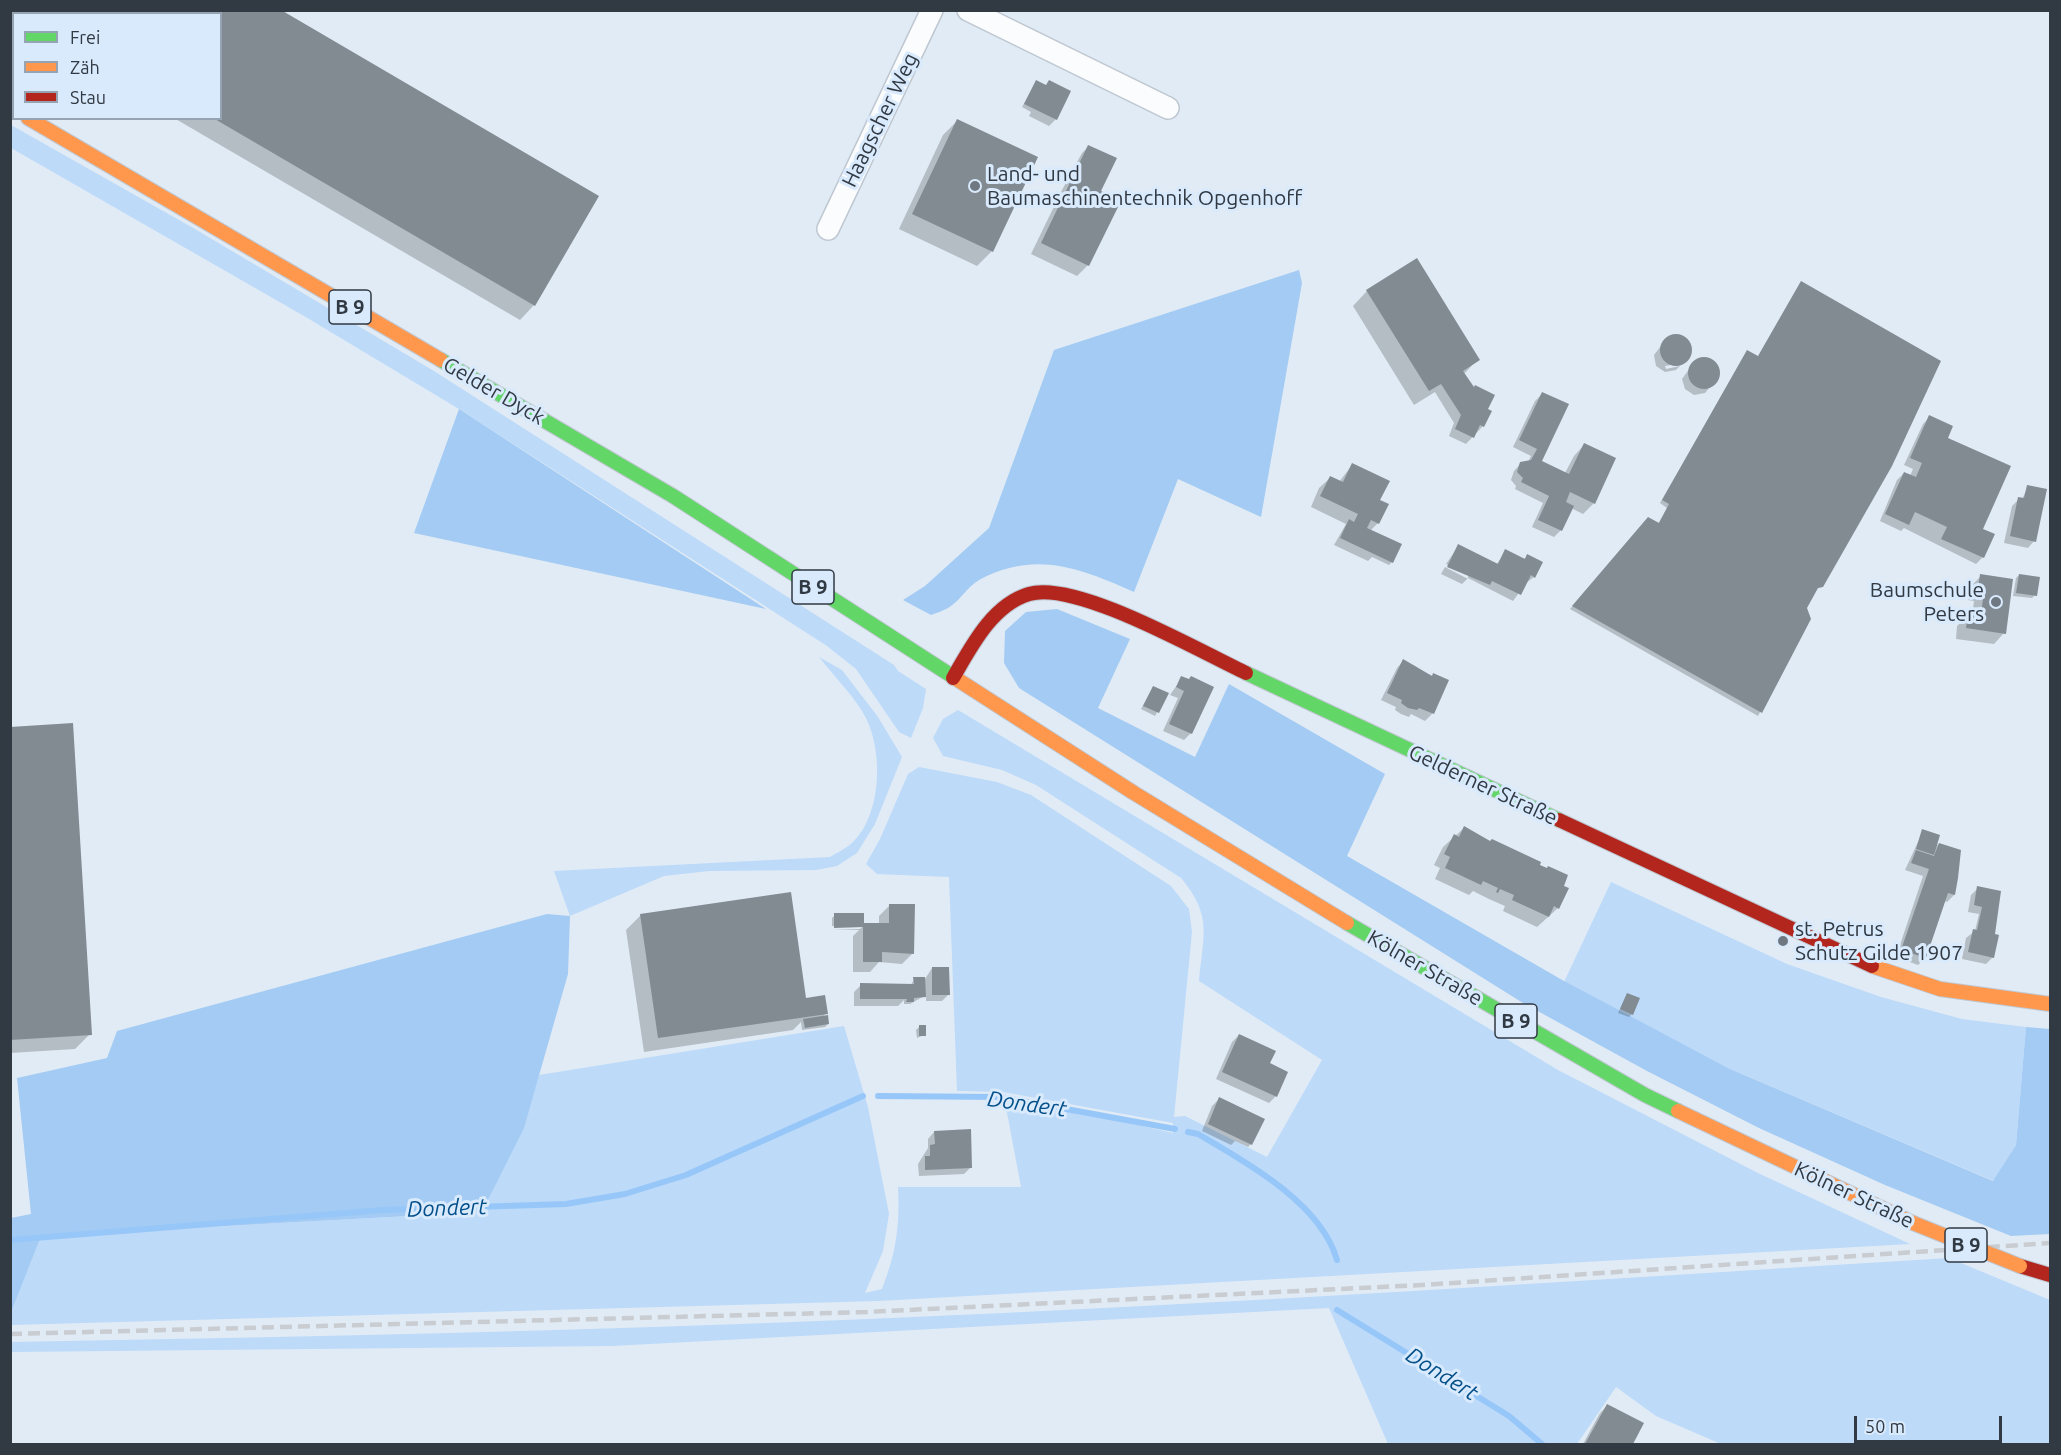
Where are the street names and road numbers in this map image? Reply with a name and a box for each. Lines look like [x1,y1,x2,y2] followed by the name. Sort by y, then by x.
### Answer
[837,49,923,191] street label: Haagscher Weg
[329,290,371,324] road number: B 9
[439,352,549,430] street label: Gelder Dyck
[792,570,834,604] road number: B 9
[1405,739,1561,831] street label: Gelderner Straße
[1363,925,1487,1011] street label: Kölner Straße
[1495,1004,1537,1038] road number: B 9
[1790,1156,1918,1234] street label: Kölner Straße
[1945,1228,1987,1262] road number: B 9

